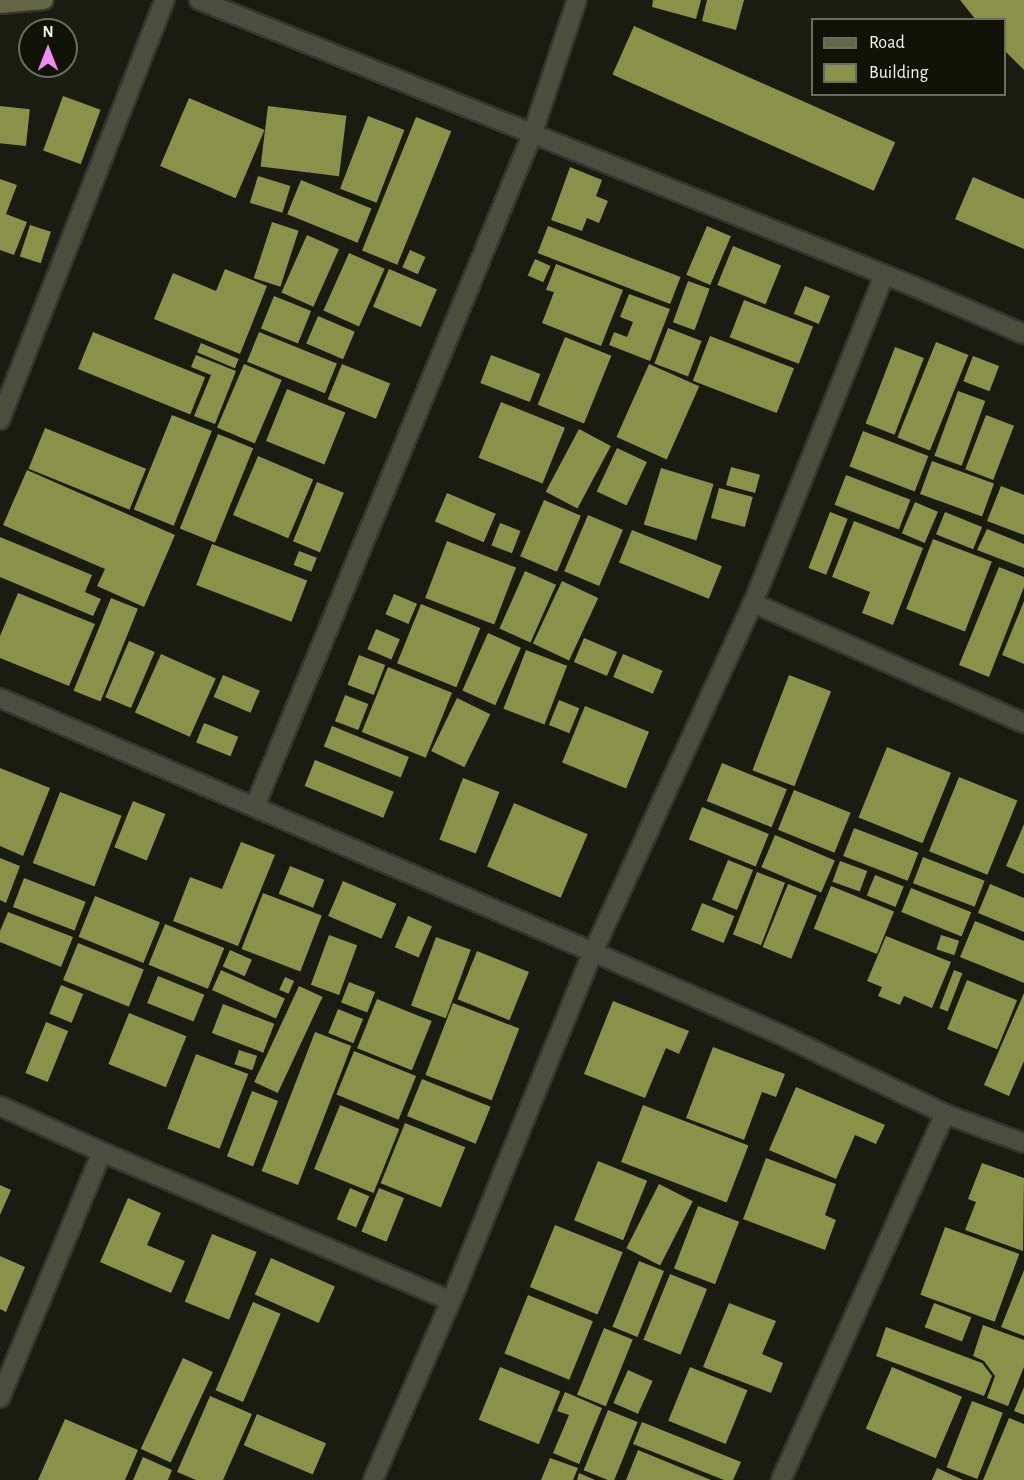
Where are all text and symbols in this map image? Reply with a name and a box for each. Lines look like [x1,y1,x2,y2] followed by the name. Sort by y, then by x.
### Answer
[18,18,78,78] north arrow
[811,18,1006,96] legend
[42,24,54,40] text: N
[869,34,905,52] text: Road
[869,64,928,82] text: Building

